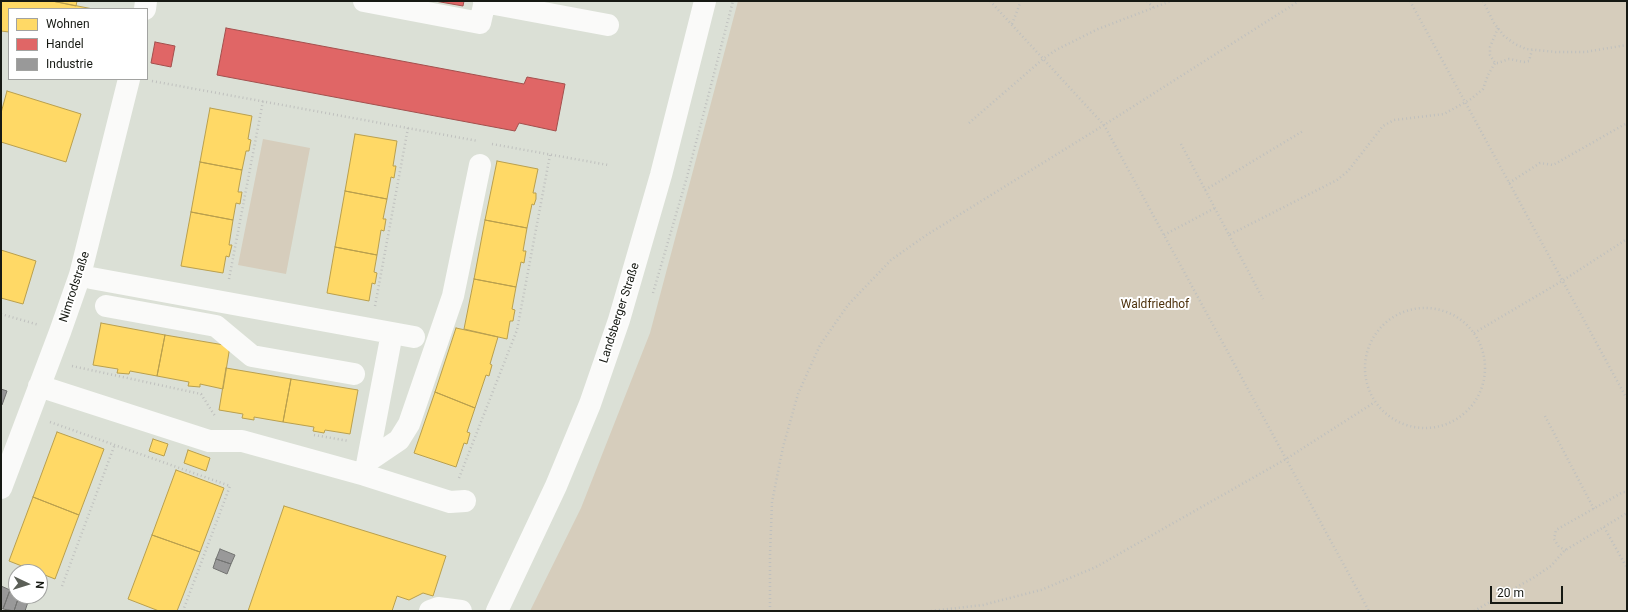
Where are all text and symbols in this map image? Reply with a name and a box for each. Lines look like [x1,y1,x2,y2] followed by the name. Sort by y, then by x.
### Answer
[8,8,148,80] legend
[46,17,90,31] text: Wohnen
[46,37,84,51] text: Handel
[46,57,93,71] text: Industrie
[57,250,93,324] street label: Nimrodstraße
[597,261,643,365] street label: Landsberger Straße
[1121,298,1189,312] park label: Waldfriedhof
[8,564,48,604] north arrow
[1492,578,1565,604] scale bar
[33,580,46,589] text: N
[1497,586,1524,600] text: 20 m

